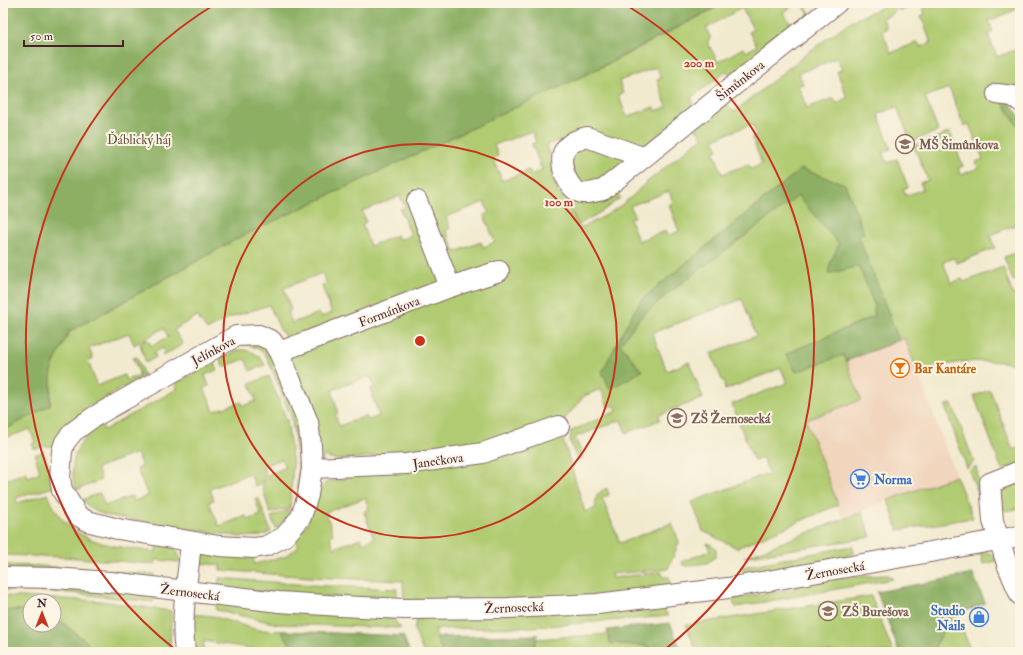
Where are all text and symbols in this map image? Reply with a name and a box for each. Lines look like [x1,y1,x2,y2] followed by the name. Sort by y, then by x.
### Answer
[24,22,123,48] scale bar
[30,29,54,44] text: 50 m
[712,55,769,105] street label: Šimůnkova
[684,56,715,71] text: 200 m
[107,130,171,149] park label: Ďáblický háj
[894,133,916,155] school or university icon: MŠ Šimůnkova
[918,135,999,153] place label: MŠ Šimůnkova
[545,195,574,210] text: 100 m
[357,293,423,331] street label: Formánkova
[188,332,239,369] street label: Jelínkova
[413,334,427,348] centre of rings
[889,357,911,379] bar icon: Bar Kantáre
[914,361,977,377] place label: Bar Kantáre
[666,407,688,429] school or university icon: ZŠ Žernosecká
[691,409,771,427] place label: ZŠ Žernosecká
[411,449,465,473] street label: Janečkova
[849,468,871,490] supermarket icon: Norma
[873,472,913,488] place label: Norma
[804,556,867,584] street label: Žernosecká
[159,579,221,605] street label: Žernosecká
[22,593,62,633] north arrow
[36,597,48,610] text: N
[484,597,545,617] street label: Žernosecká
[817,600,839,622] school or university icon: ZŠ Burešova
[842,602,909,620] place label: ZŠ Burešova
[931,603,966,634] place label: Studio Nails
[968,606,990,628] shop icon: Studio Nails

